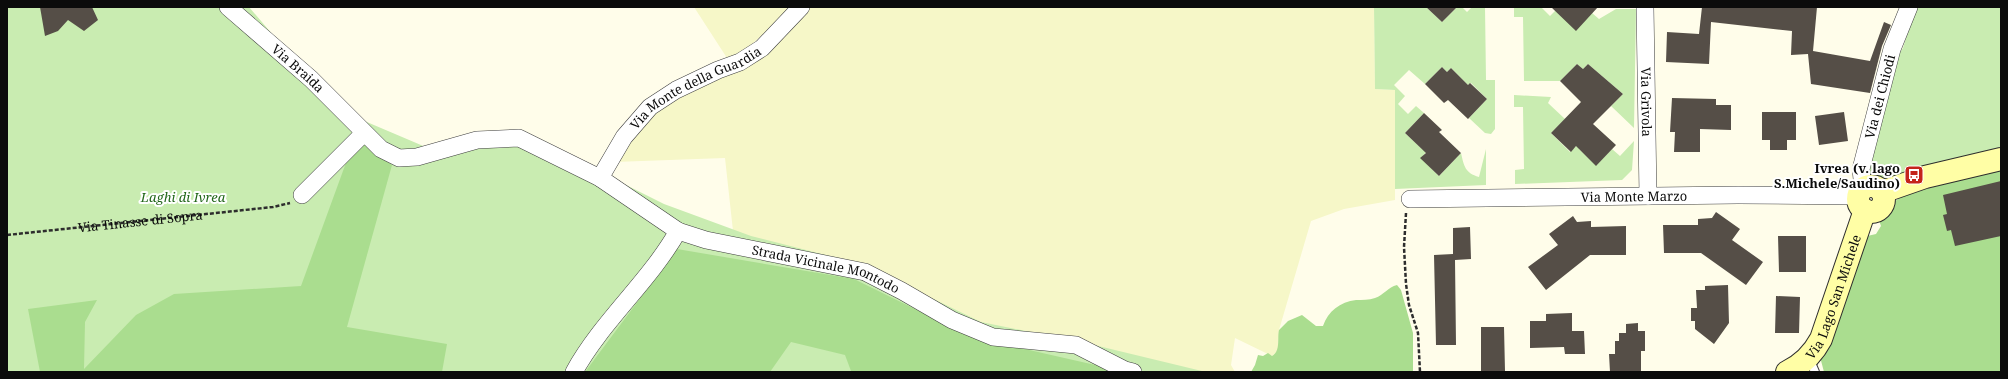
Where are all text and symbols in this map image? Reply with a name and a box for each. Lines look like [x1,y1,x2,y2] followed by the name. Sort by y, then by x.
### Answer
[268,40,328,96] street label: Via Braida
[626,42,764,133] street label: Via Monte della Guardia
[1860,52,1899,141] street label: Via dei Chiodi
[1637,67,1656,137] street label: Via Grivola
[1774,159,1900,192] place label: Ivrea (v. lago S.Michele/Saudino)
[1903,164,1925,186] bus stop icon: Ivrea (v. lago S.Michele/Saudino)
[1581,187,1687,206] street label: Via Monte Marzo
[140,188,226,206] park label: Laghi di Ivrea
[77,205,203,236] street label: Via Tinasse di Sopra
[1801,232,1865,363] street label: Via Lago San Michele
[750,240,903,297] street label: Strada Vicinale Montodo

